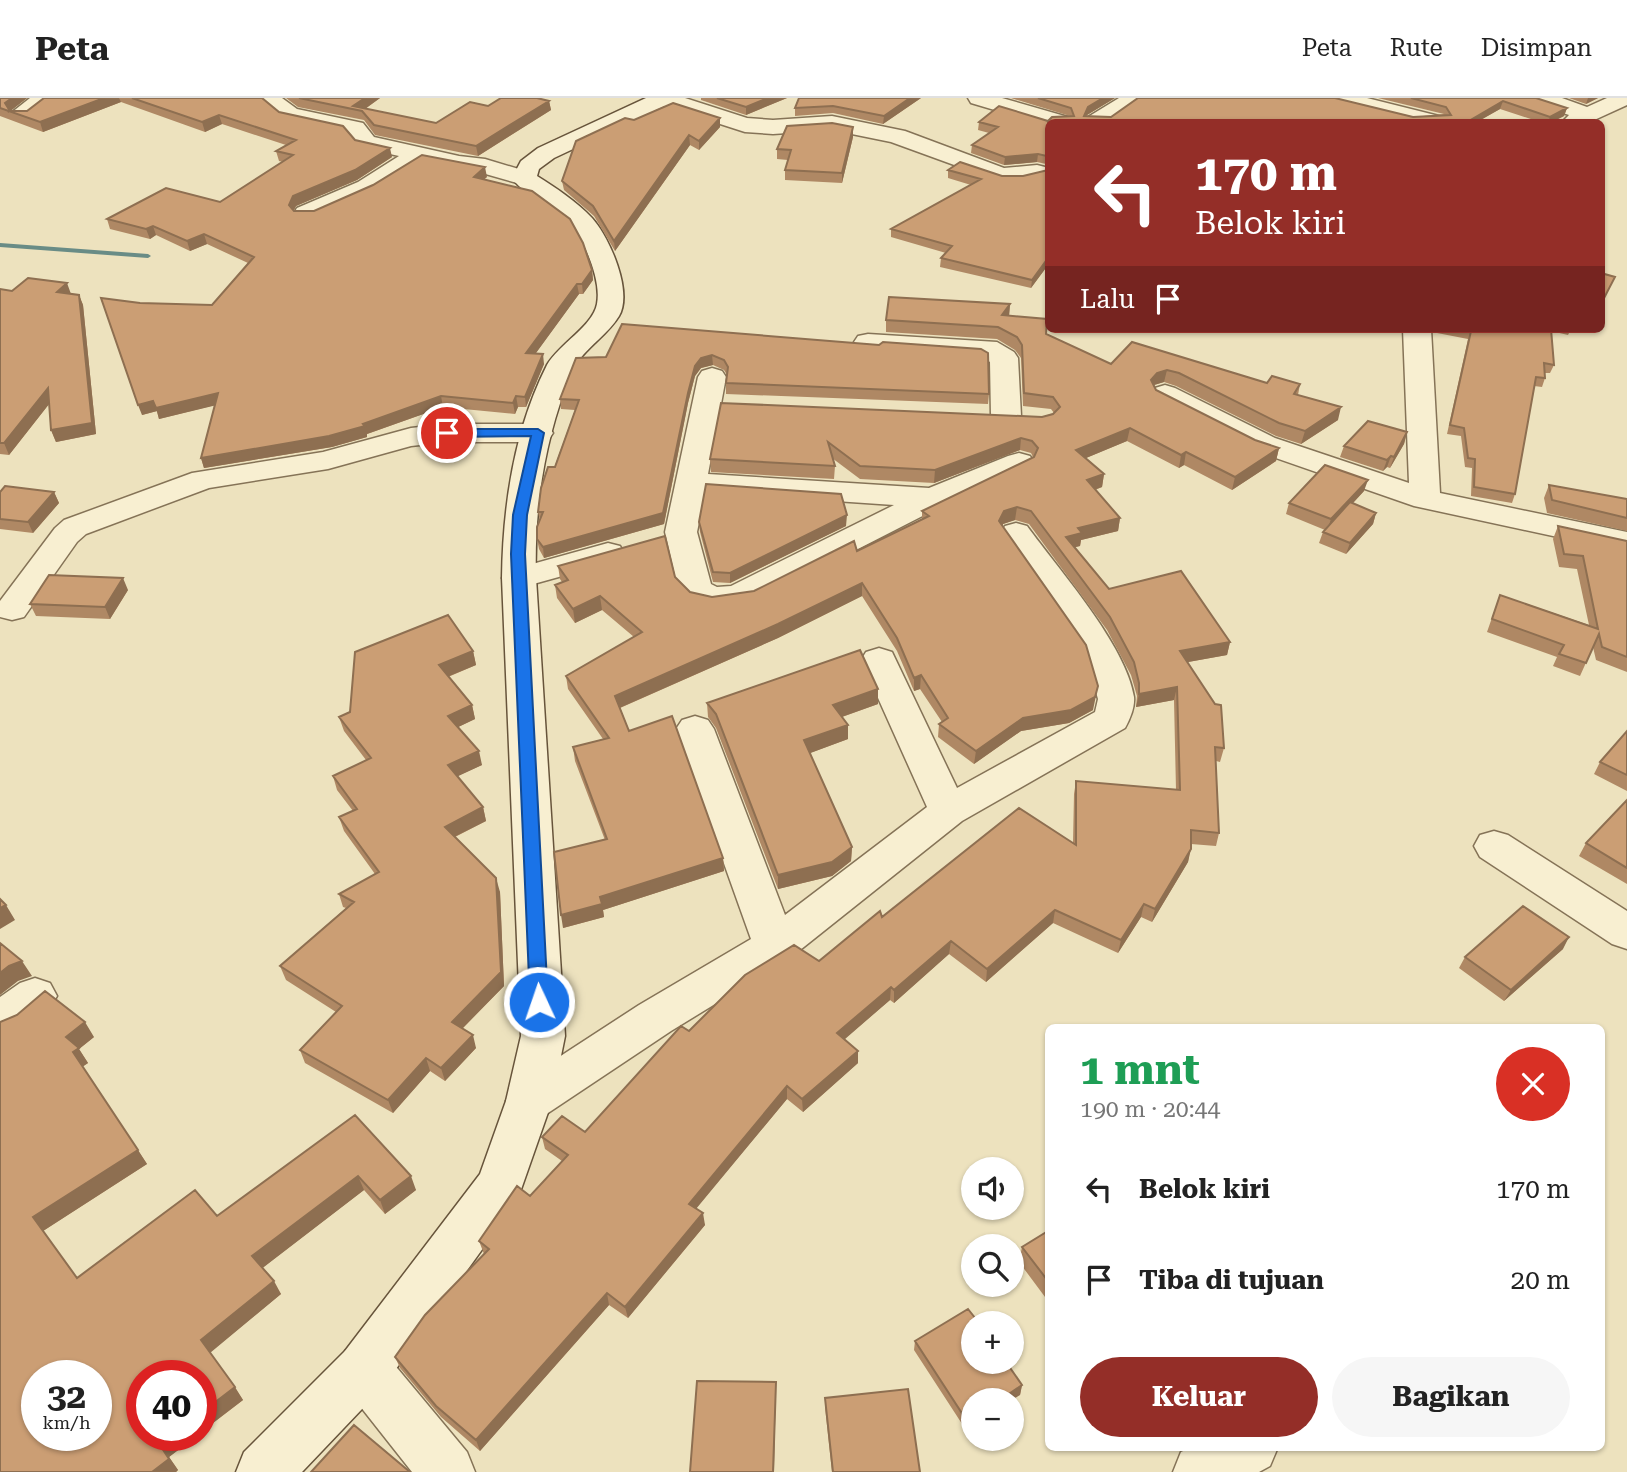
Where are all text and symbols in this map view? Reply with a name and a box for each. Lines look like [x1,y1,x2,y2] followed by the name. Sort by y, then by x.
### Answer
[35,29,109,68] text: Peta
[1302,34,1352,62] text: Peta
[1390,34,1443,62] text: Rute
[1481,34,1592,62] text: Disimpan
[1195,145,1337,202] text: 170 m
[1080,147,1171,238] icon: left
[1195,204,1346,242] text: Belok kiri
[1149,280,1187,318] icon: arrive
[1080,284,1135,314] text: Lalu
[417,403,477,463] pin
[428,414,466,452] icon: arrive
[502,965,576,1039] position arrow
[1080,1045,1200,1094] text: 1 mnt
[1496,1047,1570,1121] button: close
[1080,1096,1220,1123] text: 190 m · 20:44
[961,1157,1024,1451] map controls
[961,1157,1024,1220] button: sound
[1080,1170,1118,1208] icon: left
[1139,1174,1270,1204] text: Belok kiri
[1496,1174,1570,1204] text: 170 m
[961,1234,1024,1297] button: search
[1080,1261,1118,1299] icon: arrive
[1139,1265,1324,1295] text: Tiba di tujuan
[1511,1265,1570,1295] text: 20 m
[961,1311,1024,1374] button: +
[1080,1357,1318,1437] button: Keluar
[1332,1357,1570,1437] button: Bagikan
[126,1360,217,1451] speed limit sign: 40
[47,1376,86,1417] text: 32
[961,1388,1024,1451] button: −
[42,1412,91,1433] text: km/h

